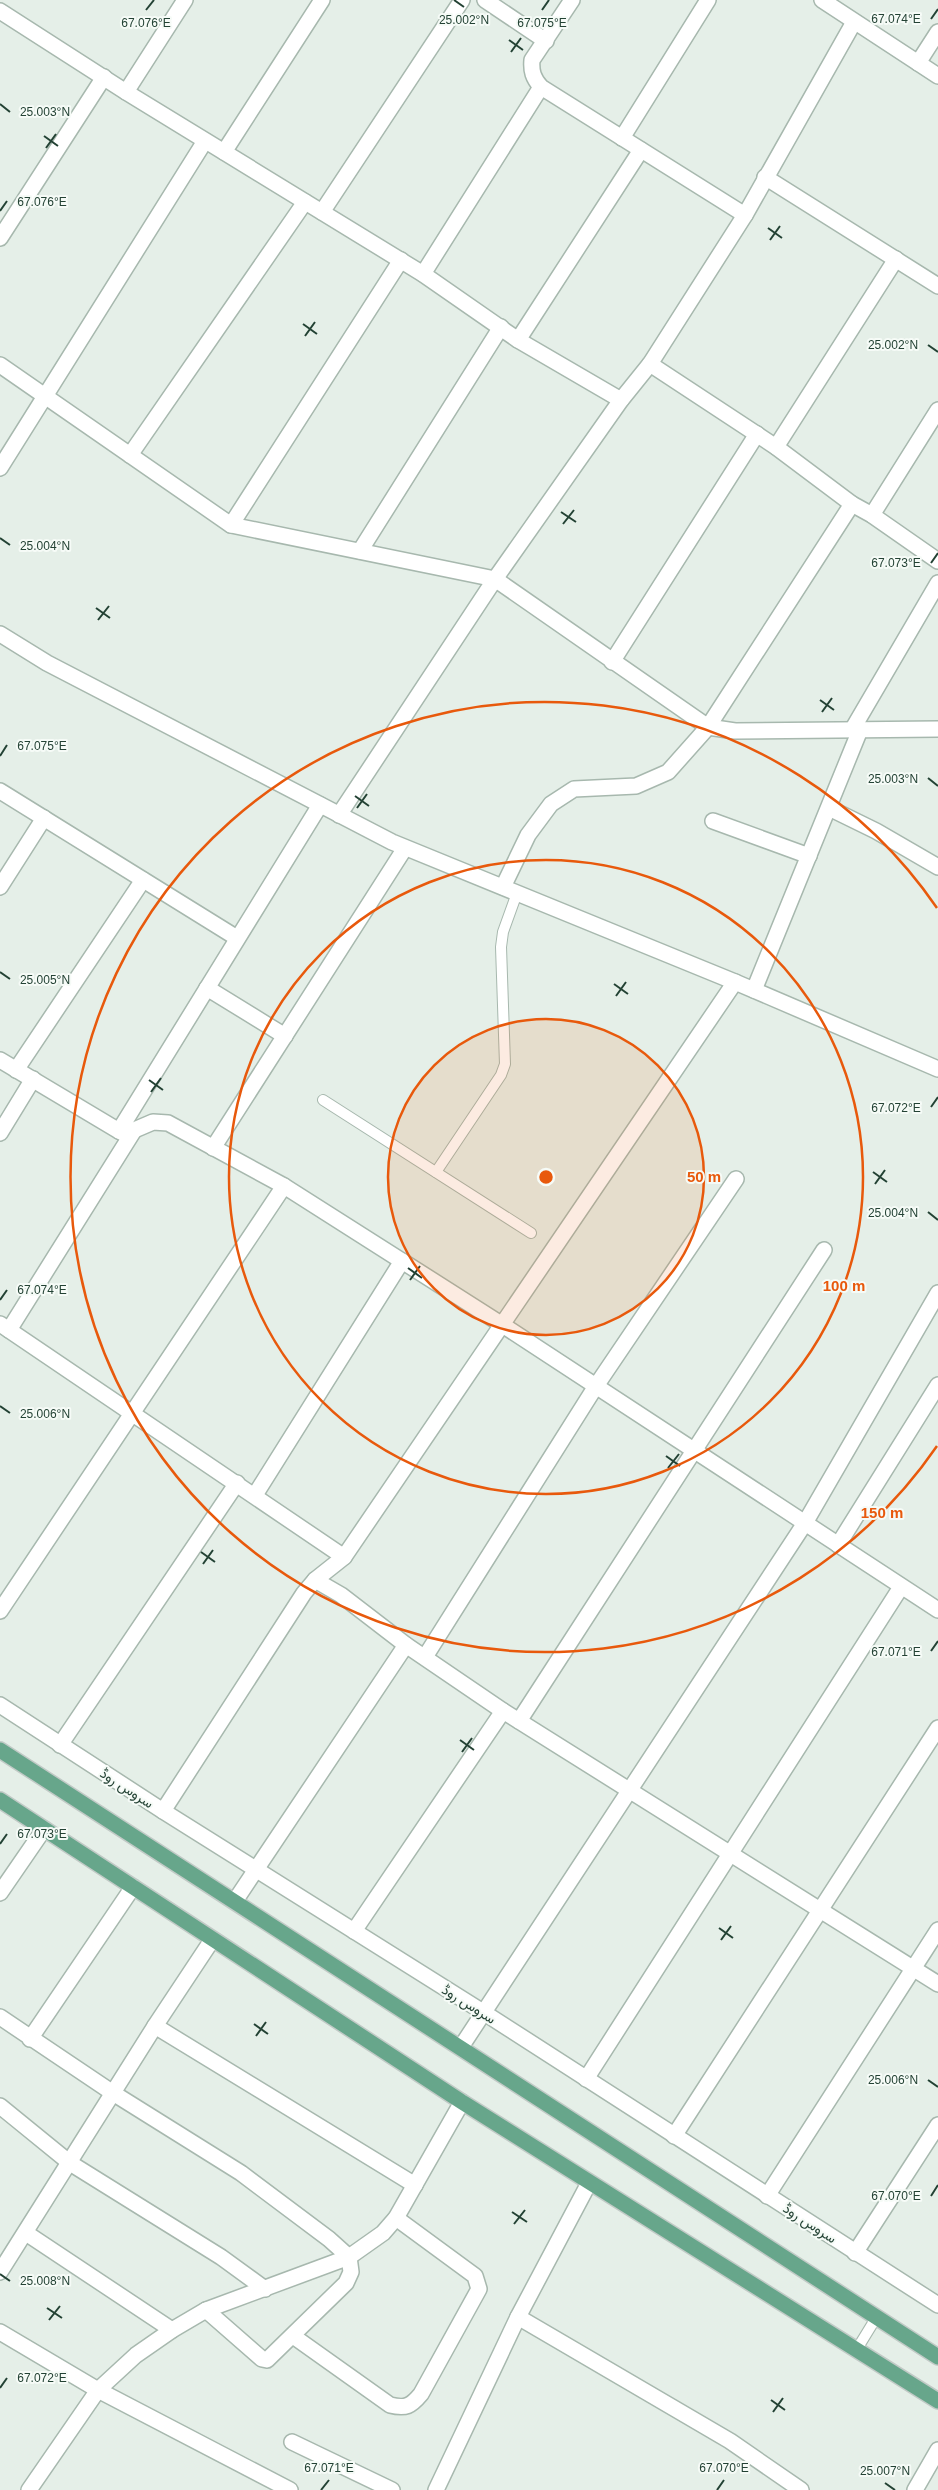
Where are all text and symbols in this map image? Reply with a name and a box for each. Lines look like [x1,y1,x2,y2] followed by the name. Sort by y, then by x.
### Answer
[871,12,921,26] text: 67.074°E
[439,13,489,27] text: 25.002°N
[121,16,171,30] text: 67.076°E
[517,16,567,30] text: 67.075°E
[20,105,70,119] text: 25.003°N
[17,195,67,209] text: 67.076°E
[868,338,918,352] text: 25.002°N
[20,539,70,553] text: 25.004°N
[871,556,921,570] text: 67.073°E
[17,739,67,753] text: 67.075°E
[868,772,918,786] text: 25.003°N
[20,973,70,987] text: 25.005°N
[871,1101,921,1115] text: 67.072°E
[537,1168,555,1186] centre of rings
[687,1168,721,1185] text: 50 m
[868,1206,918,1220] text: 25.004°N
[823,1277,865,1294] text: 100 m
[17,1283,67,1297] text: 67.074°E
[20,1407,70,1421] text: 25.006°N
[861,1504,903,1521] text: 150 m
[871,1645,921,1659] text: 67.071°E
[97,1765,157,1812] street label: سروس روڈ
[17,1827,67,1841] text: 67.073°E
[439,1981,499,2028] street label: سروس روڈ
[868,2073,918,2087] text: 25.006°N
[871,2189,921,2203] text: 67.070°E
[780,2200,840,2247] street label: سروس روڈ
[20,2274,70,2288] text: 25.008°N
[17,2371,67,2385] text: 67.072°E
[304,2461,354,2475] text: 67.071°E
[699,2461,749,2475] text: 67.070°E
[860,2464,910,2478] text: 25.007°N

